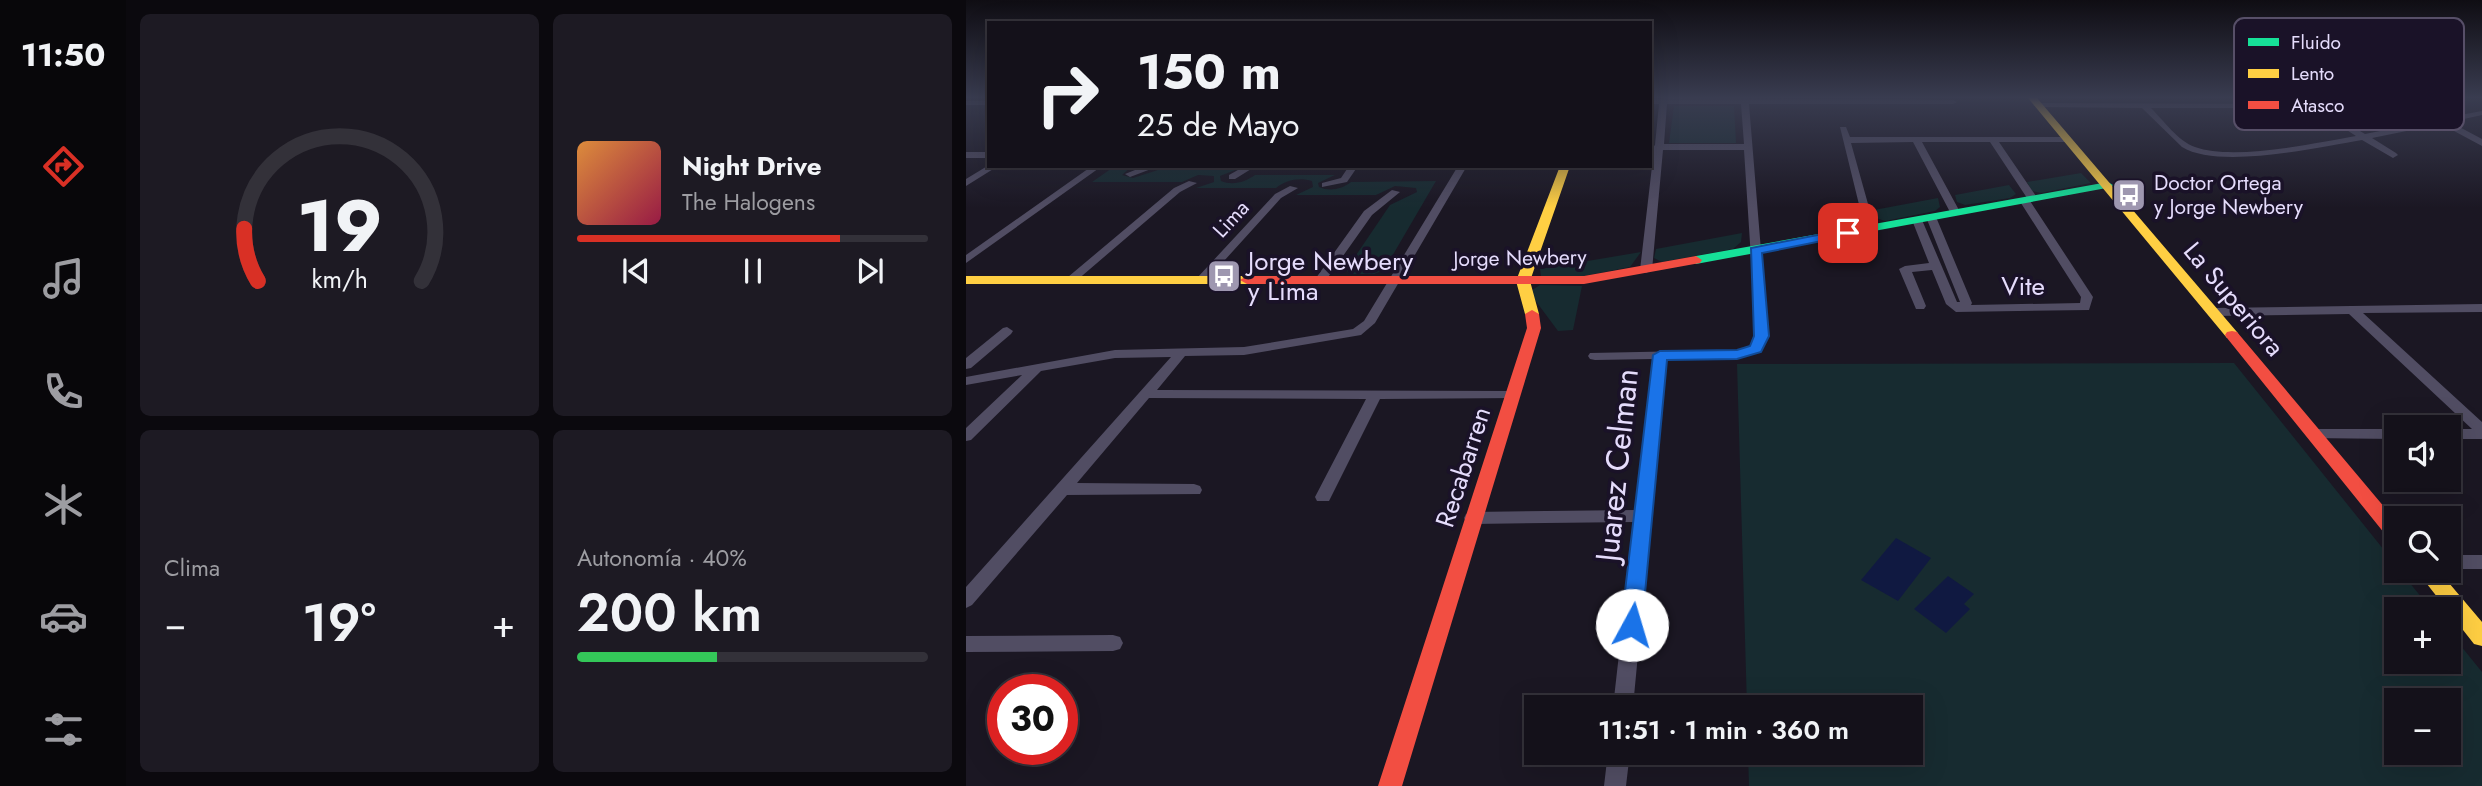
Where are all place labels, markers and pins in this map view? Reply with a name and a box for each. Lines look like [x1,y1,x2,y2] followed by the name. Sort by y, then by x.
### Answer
[2154,168,2304,222] place label: Doctor Ortega y Jorge Newbery
[2110,176,2148,214] bus stop icon: Doctor Ortega y Jorge Newbery
[1818,203,1878,263] pin
[1245,242,1414,310] place label: Jorge Newbery y Lima
[1205,257,1243,295] bus stop icon: Jorge Newbery y Lima

